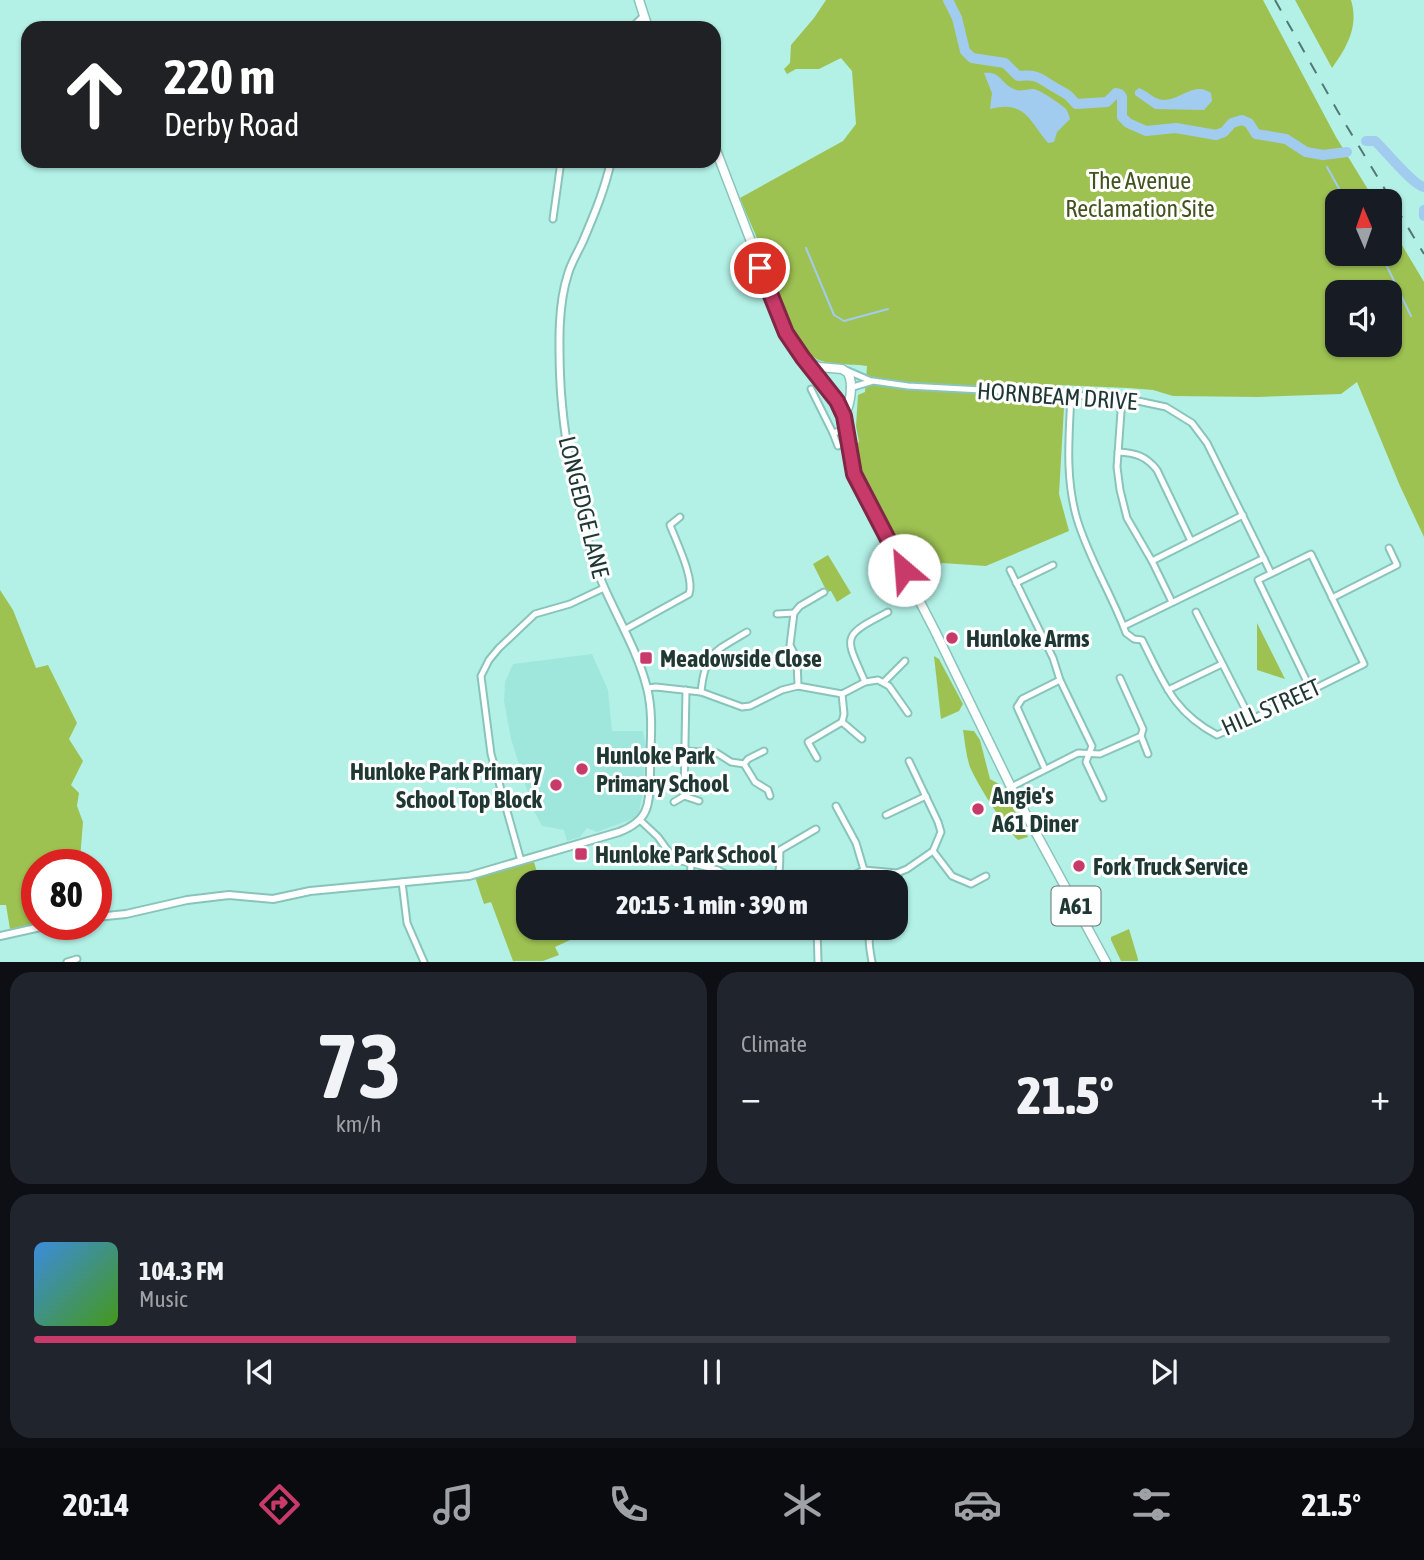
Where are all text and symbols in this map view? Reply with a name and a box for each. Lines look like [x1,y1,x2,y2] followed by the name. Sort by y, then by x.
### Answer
[164,48,275,104] text: 220 m
[49,49,140,140] icon: ahead
[164,106,299,143] text: Derby Road
[1065,167,1215,222] park label: The Avenue Reclamation Site
[1325,189,1402,266] north arrow
[1325,189,1402,357] map controls
[730,238,790,298] pin
[741,249,779,287] icon: arrive
[1325,280,1402,357] button: sound
[976,377,1138,415] street label: HORNBEAM DRIVE
[553,433,615,581] street label: LONGEDGE LANE
[867,533,941,607] position arrow
[966,625,1090,652] place label: Hunloke Arms
[944,630,960,646] marker: Hunloke Arms
[660,645,822,672] place label: Meadowside Close
[638,650,654,666] marker: Meadowside Close
[1217,673,1325,741] street label: HILL STREET
[596,742,729,797] place label: Hunloke Park Primary School
[350,758,542,813] place label: Hunloke Park Primary School Top Block
[574,761,590,777] marker: Hunloke Park Primary School
[548,777,564,793] marker: Hunloke Park Primary School Top Block
[991,782,1079,837] place label: Angie's A61 Diner
[970,801,986,817] marker: Angie's A61 Diner
[595,841,777,868] place label: Hunloke Park School
[573,846,589,862] marker: Hunloke Park School
[21,849,112,940] speed limit sign: 80
[1093,853,1248,880] place label: Fork Truck Service
[1071,858,1087,874] marker: Fork Truck Service
[1052,886,1100,925] road number: A61
[616,890,808,920] text: 20:15 · 1 min · 390 m
[316,1013,401,1117] text: 73
[741,1031,807,1057] text: Climate
[1017,1065,1114,1125] text: 21.5°
[741,1075,761,1118] text: −
[1370,1075,1390,1118] text: +
[336,1111,381,1137] text: km/h
[139,1256,224,1286] text: 104.3 FM
[139,1286,187,1312] text: Music
[241,1353,279,1391] icon: previous
[693,1353,731,1391] icon: pause
[1145,1353,1183,1391] icon: next
[255,1480,304,1529] icon: directions
[429,1480,478,1529] icon: music
[604,1480,653,1529] icon: phone
[778,1480,827,1529] icon: climate
[953,1480,1002,1529] icon: car
[1127,1480,1176,1529] icon: filters
[63,1486,129,1523] text: 20:14
[1302,1486,1361,1523] text: 21.5°

